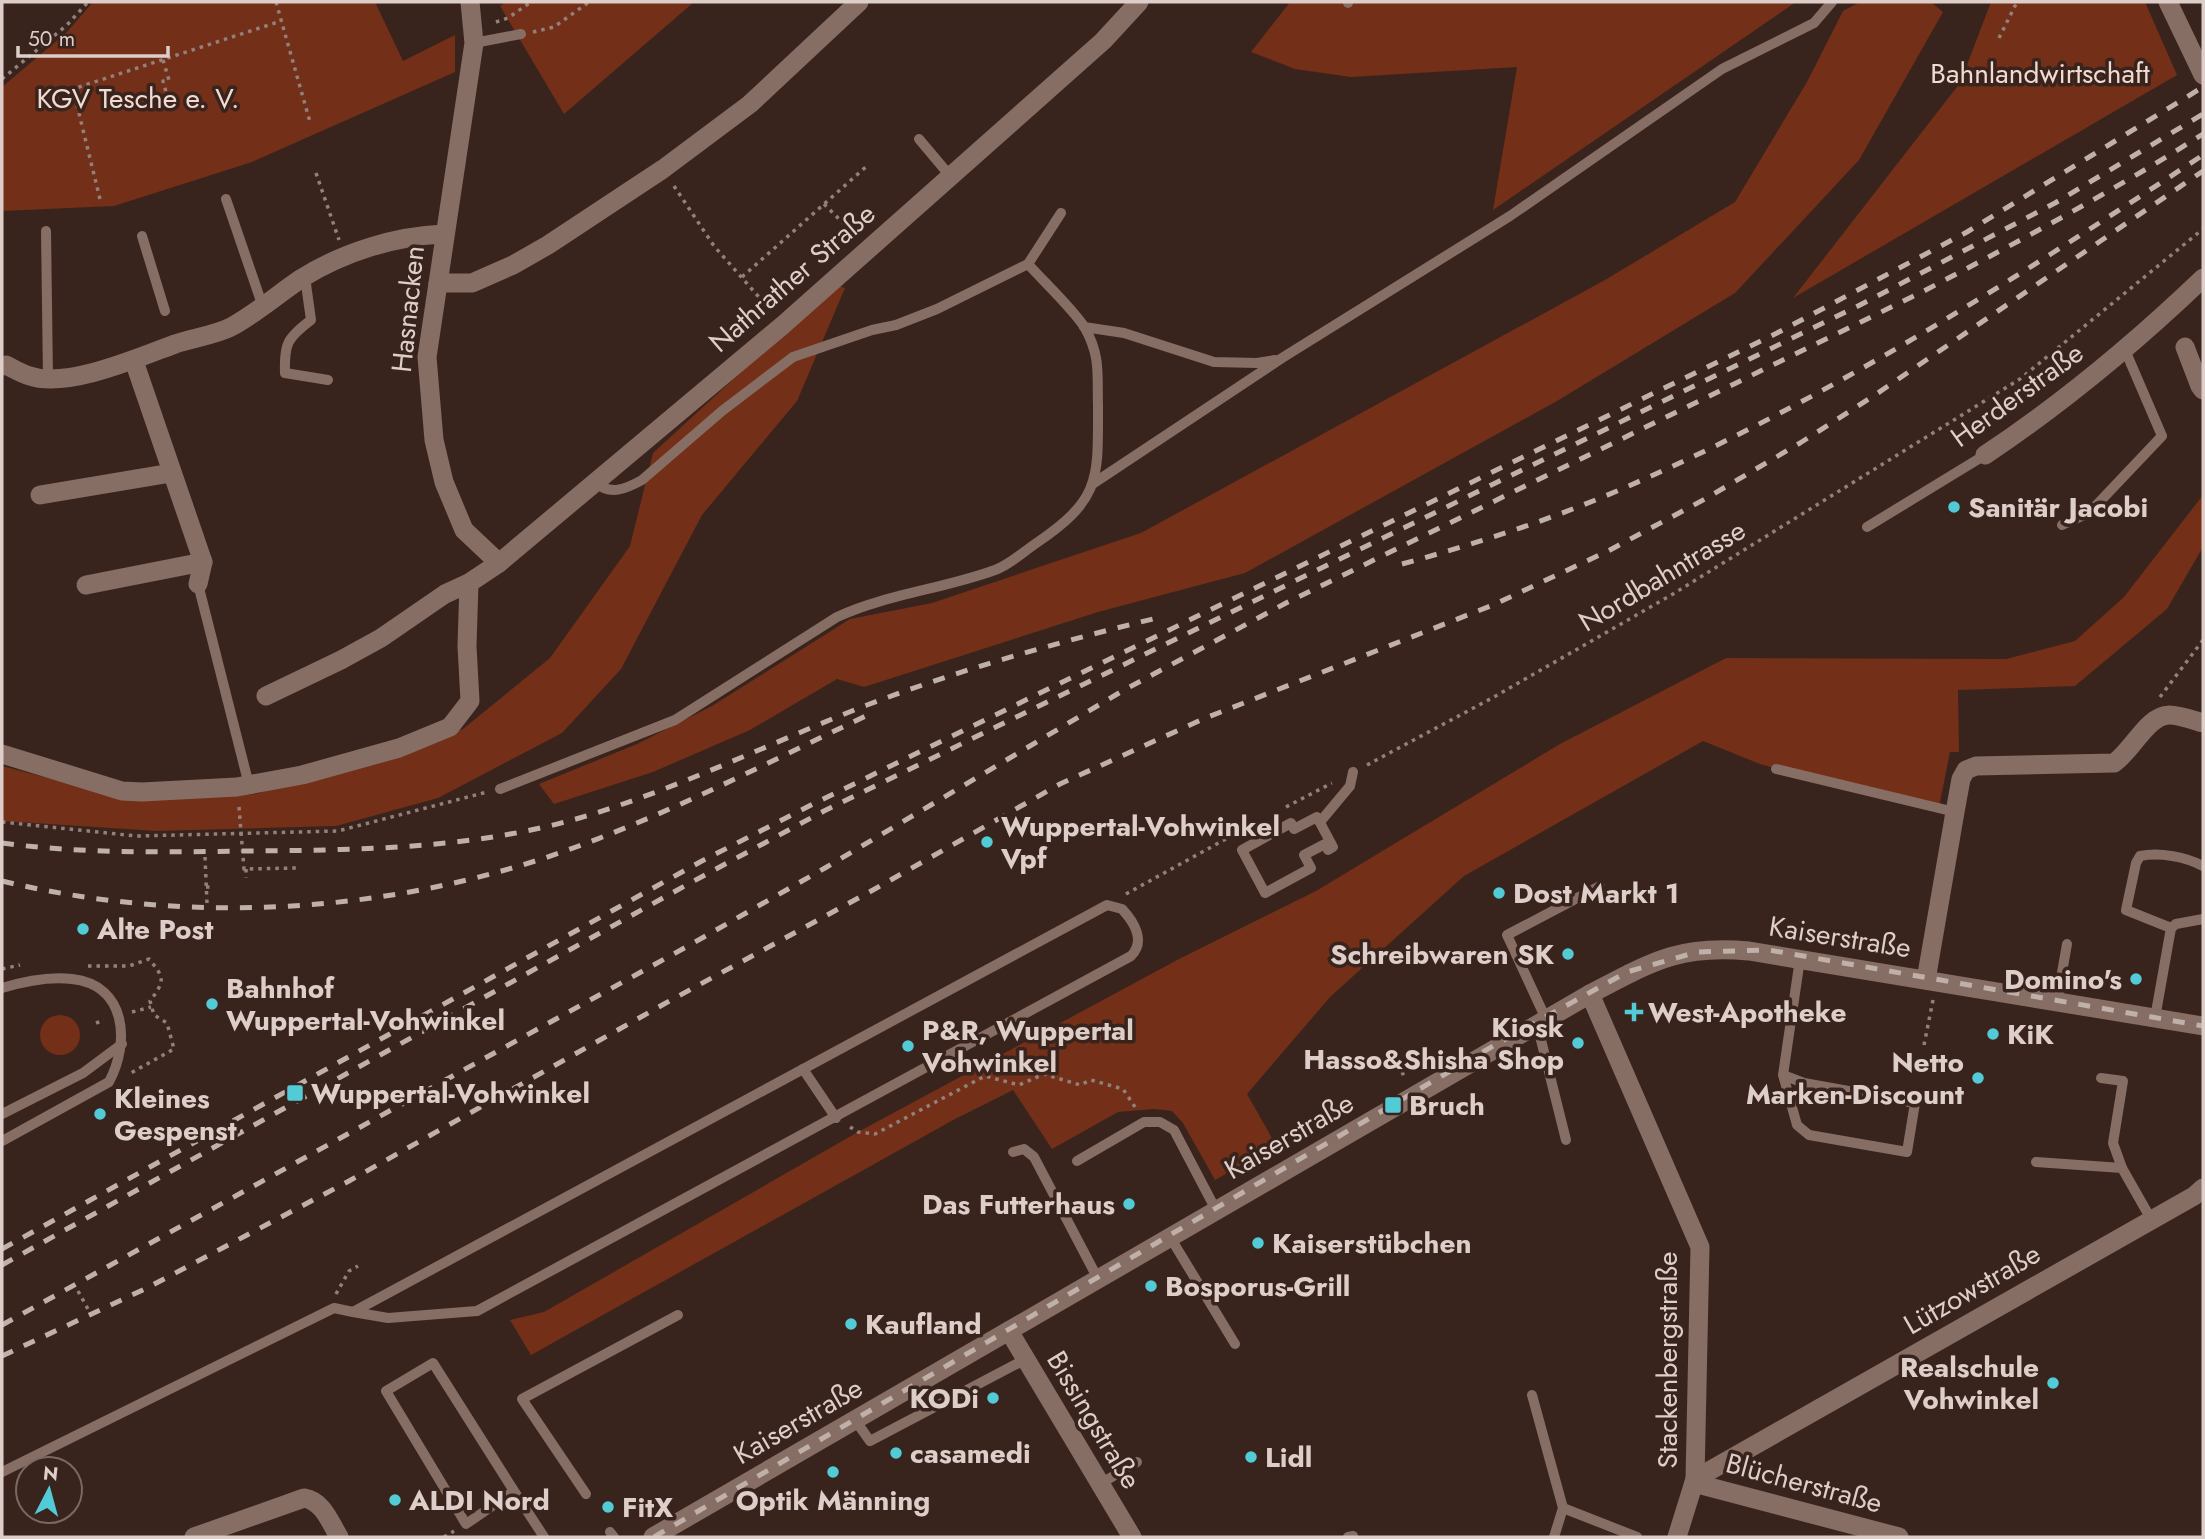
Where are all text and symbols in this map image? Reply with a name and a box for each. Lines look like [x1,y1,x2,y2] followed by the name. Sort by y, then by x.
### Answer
[18,14,168,58] scale bar
[28,24,75,54] text: 50 m
[1930,53,2150,94] park label: Bahnlandwirtschaft
[37,78,239,119] park label: KGV Tesche e. V.
[700,194,884,362] street label: Nathrather Straße
[381,244,435,374] street label: Hasnacken
[1942,333,2092,457] street label: Herderstraße
[1968,487,2148,528] place label: Sanitär Jacobi
[1946,499,1962,515] marker: Sanitär Jacobi
[1571,510,1753,642] street label: Nordbahntrasse
[1000,806,1280,879] place label: Wuppertal-Vohwinkel Vpf
[979,834,995,850] marker: Wuppertal-Vohwinkel Vpf
[1513,873,1679,914] place label: Dost Markt 1
[1491,885,1507,901] marker: Dost Markt 1
[1766,906,1914,968] street label: Kaiserstraße
[96,909,213,950] place label: Alte Post
[75,921,91,937] marker: Alte Post
[1330,934,1554,975] place label: Schreibwaren SK
[1560,946,1576,962] marker: Schreibwaren SK
[2004,959,2122,1000] place label: Domino's
[226,968,505,1041] place label: Bahnhof Wuppertal-Vohwinkel
[2128,971,2144,987] marker: Domino's
[1648,992,1847,1033] place label: West-Apotheke
[204,996,220,1012] marker: Bahnhof Wuppertal-Vohwinkel
[1626,1004,1642,1020] marker: West-Apotheke
[1303,1007,1564,1080] place label: Kiosk Hasso&Shisha Shop
[921,1010,1134,1083] place label: P&R, Wuppertal Vohwinkel
[2007,1014,2054,1055] place label: KiK
[1985,1026,2001,1042] marker: KiK
[1570,1035,1586,1051] marker: Kiosk Hasso&Shisha Shop
[900,1038,916,1054] marker: P&R, Wuppertal Vohwinkel
[1746,1042,1964,1115] place label: Netto Marken-Discount
[1970,1070,1986,1086] marker: Netto Marken-Discount
[311,1073,590,1114] place label: Wuppertal-Vohwinkel
[114,1078,237,1151] place label: Kleines Gespenst
[1217,1082,1361,1190] street label: Kaiserstraße
[285,1083,305,1103] marker: Wuppertal-Vohwinkel
[1409,1085,1485,1126] place label: Bruch
[1383,1095,1403,1115] marker: Bruch
[92,1106,108,1122] marker: Kleines Gespenst
[922,1184,1115,1225] place label: Das Futterhaus
[1121,1196,1137,1212] marker: Das Futterhaus
[1272,1223,1472,1264] place label: Kaiserstübchen
[1896,1233,2048,1345] street label: Lützowstraße
[1250,1235,1266,1251] marker: Kaiserstübchen
[1647,1252,1688,1468] street label: Stackenbergstraße
[1165,1266,1350,1307] place label: Bosporus-Grill
[1143,1278,1159,1294] marker: Bosporus-Grill
[865,1304,981,1345] place label: Kaufland
[843,1316,859,1332] marker: Kaufland
[1037,1343,1151,1497] street label: Bissingstraße
[1900,1347,2039,1420] place label: Realschule Vohwinkel
[726,1367,870,1475] street label: Kaiserstraße
[2045,1375,2061,1391] marker: Realschule Vohwinkel
[910,1378,979,1419] place label: KODi
[985,1390,1001,1406] marker: KODi
[910,1433,1031,1474] place label: casamedi
[1265,1437,1312,1478] place label: Lidl
[1721,1442,1887,1524] street label: Blücherstraße
[888,1445,904,1461] marker: casamedi
[1243,1449,1259,1465] marker: Lidl
[14,1455,84,1525] north arrow
[42,1459,60,1488] text: N
[825,1464,841,1480] marker: Optik Männing
[408,1480,550,1521] place label: ALDI Nord
[736,1480,930,1521] place label: Optik Männing
[622,1487,674,1528] place label: FitX
[387,1492,403,1508] marker: ALDI Nord
[600,1499,616,1515] marker: FitX

